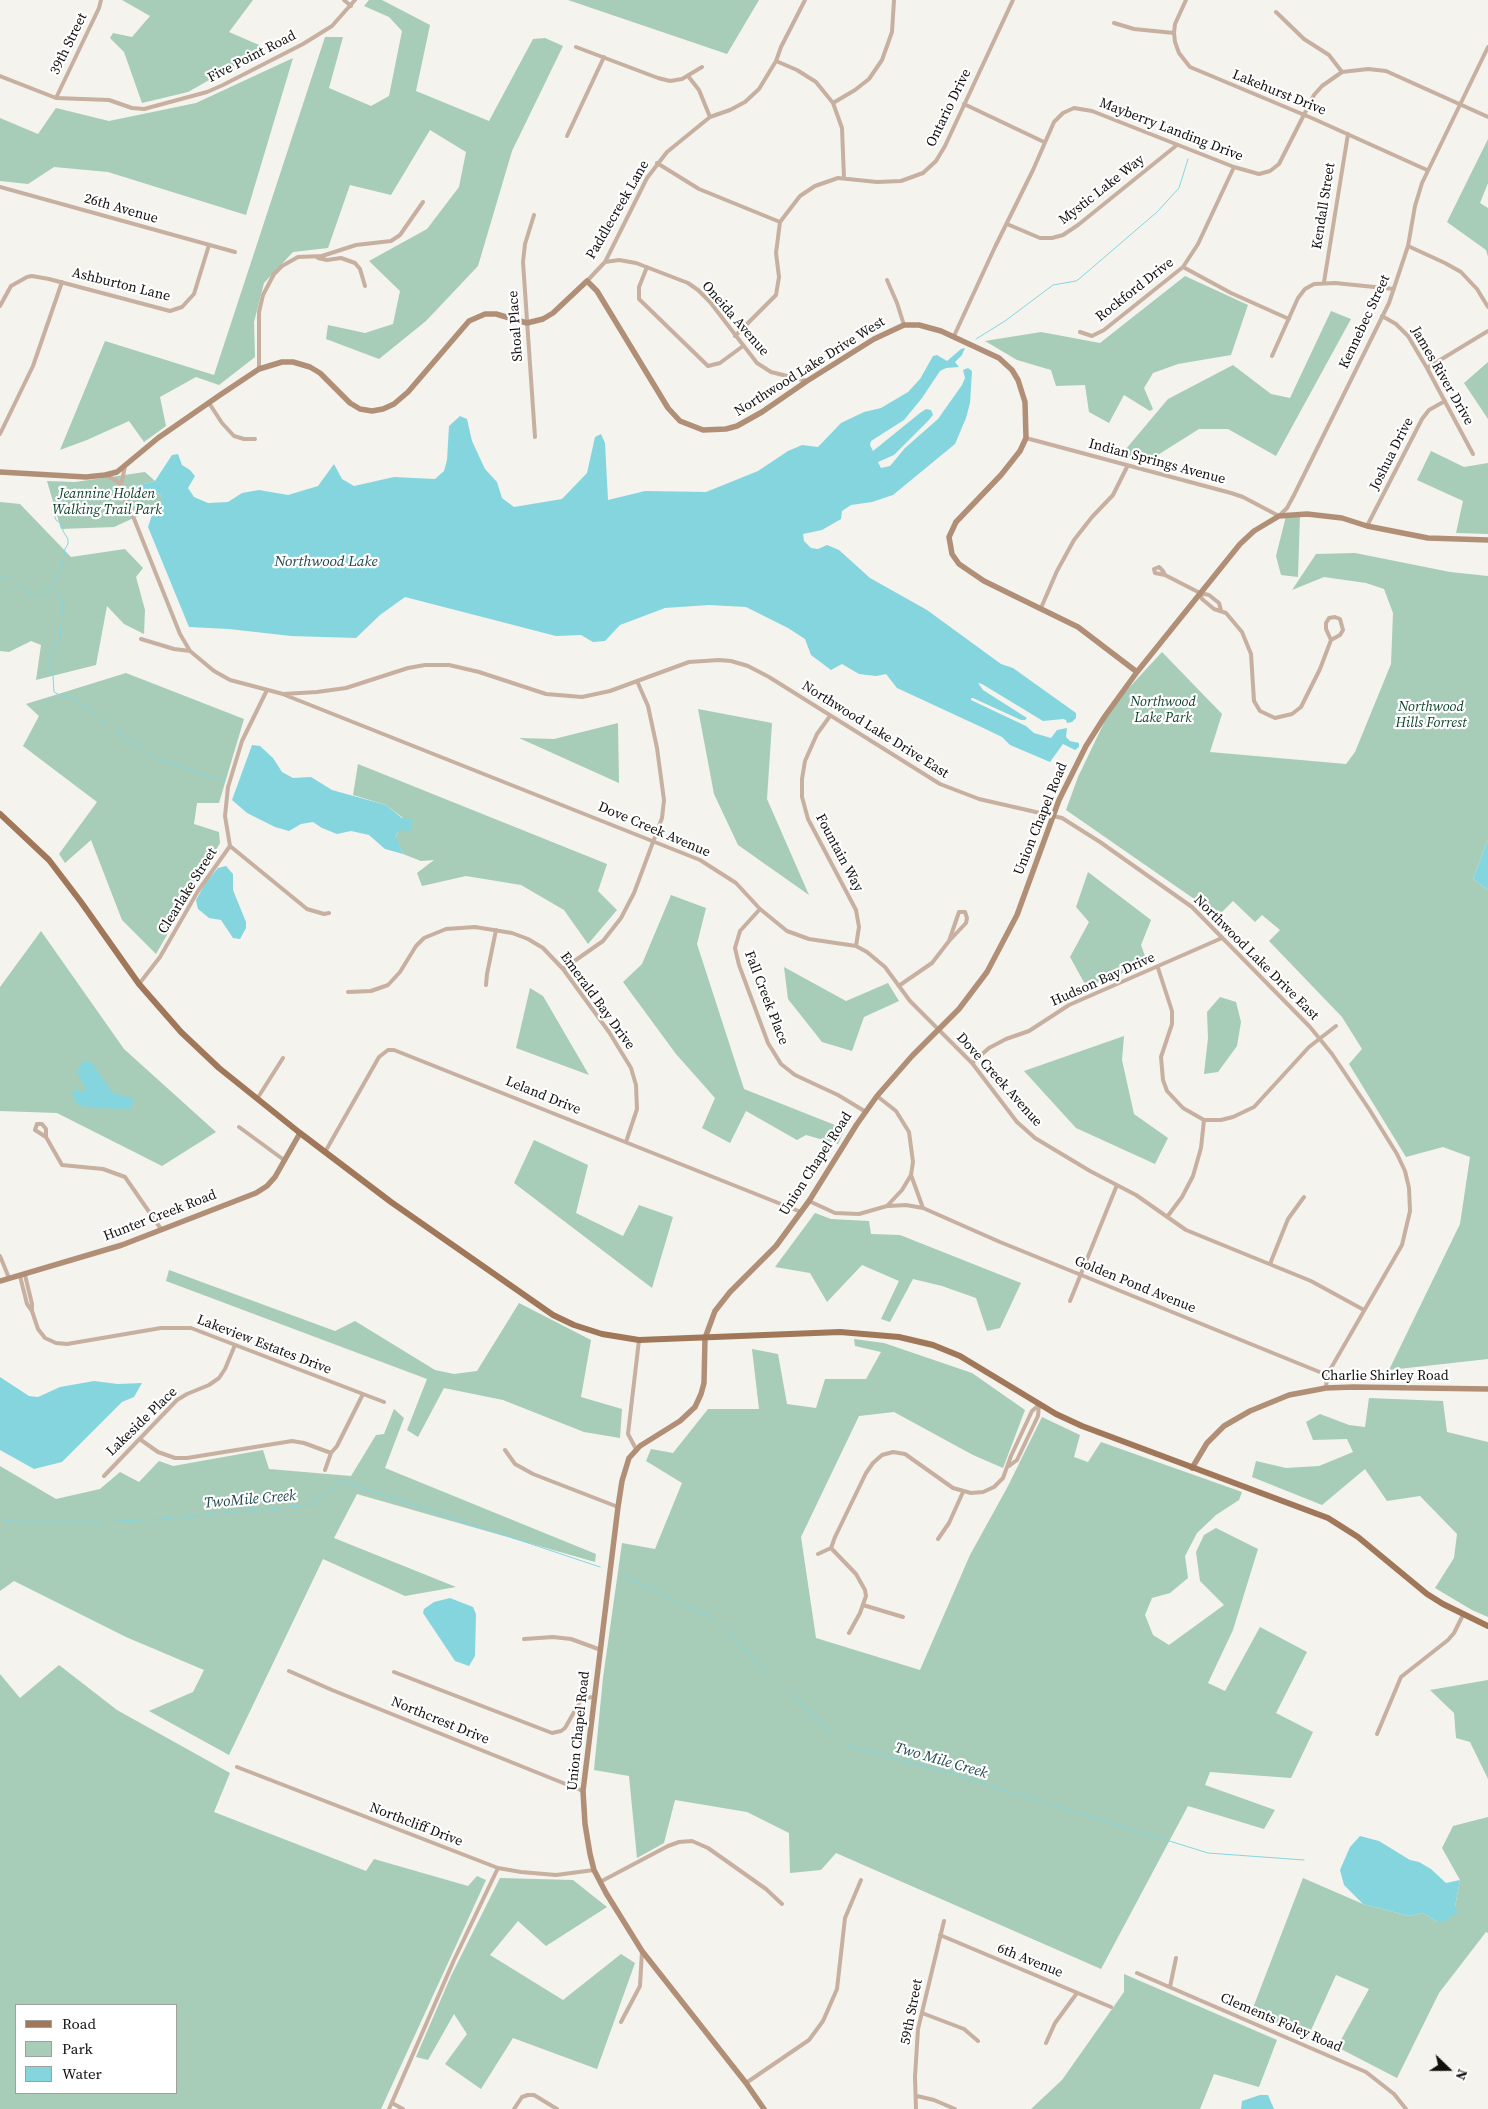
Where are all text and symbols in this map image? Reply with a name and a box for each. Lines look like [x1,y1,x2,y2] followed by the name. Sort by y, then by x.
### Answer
[47,10,91,78] street label: 39th Street
[205,28,299,86] street label: Five Point Road
[923,66,975,150] street label: Ontario Drive
[1230,67,1328,119] street label: Lakehurst Drive
[1097,95,1245,165] street label: Mayberry Landing Drive
[1056,151,1148,229] street label: Mystic Lake Way
[583,158,653,262] street label: Paddlecreek Lane
[1309,162,1339,250] street label: Kendall Street
[82,190,160,228] street label: 26th Avenue
[1093,254,1177,326] street label: Rockford Drive
[70,265,172,305] street label: Ashburton Lane
[1336,272,1394,372] street label: Kennebec Street
[698,278,772,360] street label: Oneida Avenue
[505,290,527,362] street label: Shoal Place
[732,314,888,420] street label: Northwood Lake Drive West
[1407,324,1477,428] street label: James River Drive
[1367,415,1417,493] street label: Joshua Drive
[1087,436,1227,488] street label: Indian Springs Avenue
[52,486,162,518] park label: Jeannine Holden Walking Trail Park
[274,553,378,571] water label: Northwood Lake
[798,678,952,782] street label: Northwood Lake Drive East
[1130,694,1196,726] park label: Northwood Lake Park
[1395,699,1467,732] park label: Northwood Hills Forrest
[1011,760,1071,878] street label: Union Chapel Road
[595,799,713,861] street label: Dove Creek Avenue
[811,811,867,895] street label: Fountain Way
[155,845,221,937] street label: Clearlake Street
[1190,892,1322,1024] street label: Northwood Lake Drive East
[556,949,638,1053] street label: Emerald Bay Drive
[740,949,792,1047] street label: Fall Creek Place
[1048,950,1158,1010] street label: Hudson Bay Drive
[952,1030,1046,1130] street label: Dove Creek Avenue
[503,1073,583,1119] street label: Leland Drive
[776,1109,856,1219] street label: Union Chapel Road
[101,1187,219,1245] street label: Hunter Creek Road
[1072,1253,1198,1317] street label: Golden Pond Avenue
[194,1312,334,1378] street label: Lakeview Estates Drive
[1321,1368,1449,1384] street label: Charlie Shirley Road
[103,1384,181,1460] street label: Lakeside Place
[203,1487,297,1513] water label: TwoMile Creek
[564,1670,594,1792] street label: Union Chapel Road
[388,1694,492,1748] street label: Northcrest Drive
[893,1739,989,1783] water label: Two Mile Creek
[367,1800,465,1850] street label: Northcliff Drive
[995,1940,1065,1982] street label: 6th Avenue
[897,1978,927,2046] street label: 59th Street
[1218,1990,1344,2056] street label: Clements Foley Road
[15,2004,178,2094] legend
[62,2013,96,2034] text: Road
[62,2038,93,2059] text: Park
[1423,2044,1473,2094] north arrow
[62,2063,102,2084] text: Water
[1451,2066,1473,2083] text: N

